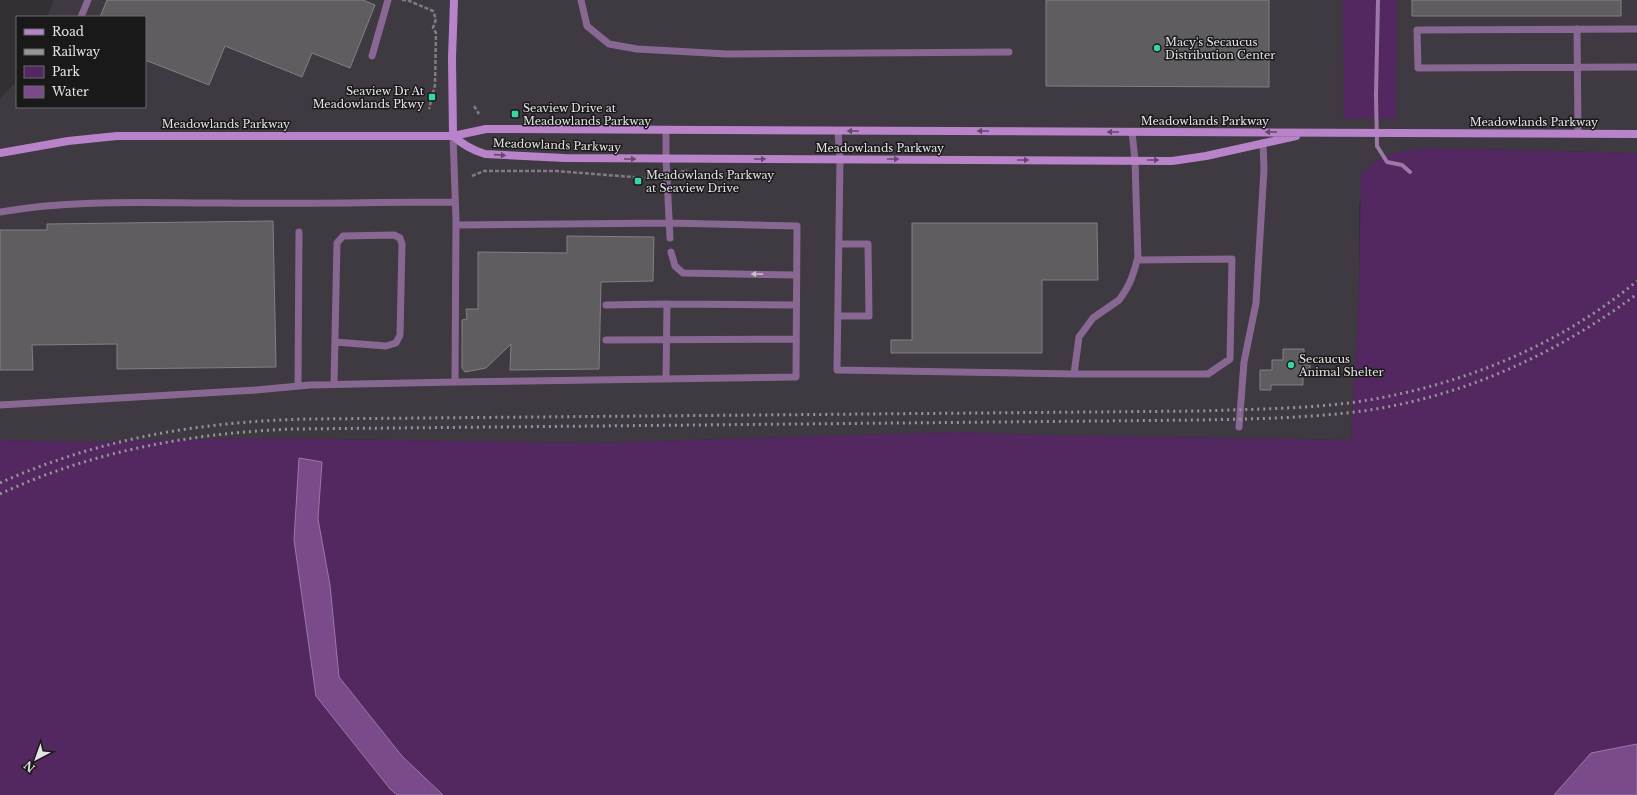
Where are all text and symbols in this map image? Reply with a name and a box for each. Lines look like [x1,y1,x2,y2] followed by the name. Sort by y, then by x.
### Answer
[16,16,146,108] legend
[52,24,84,39] text: Road
[1165,35,1276,62] place label: Macy's Secaucus Distribution Center
[1152,43,1162,53] marker: Macy's Secaucus Distribution Center
[52,44,101,59] text: Railway
[52,64,80,79] text: Park
[51,84,89,99] text: Water
[313,84,425,111] place label: Seaview Dr At Meadowlands Pkwy
[427,92,437,102] marker: Seaview Dr At Meadowlands Pkwy
[523,101,651,128] place label: Seaview Drive at Meadowlands Parkway
[510,109,520,119] marker: Seaview Drive at Meadowlands Parkway
[1141,114,1269,128] street label: Meadowlands Parkway
[1470,115,1598,129] street label: Meadowlands Parkway
[162,117,290,131] street label: Meadowlands Parkway
[846,128,859,134] one-way arrow
[977,128,989,135] one-way arrow
[1106,129,1119,135] one-way arrow
[1264,129,1277,135] one-way arrow
[493,136,621,154] street label: Meadowlands Parkway
[816,141,944,155] street label: Meadowlands Parkway
[494,151,506,158] one-way arrow
[624,156,637,162] one-way arrow
[754,156,767,162] one-way arrow
[887,156,899,163] one-way arrow
[1017,157,1030,163] one-way arrow
[1147,157,1159,164] one-way arrow
[646,168,774,195] place label: Meadowlands Parkway at Seaview Drive
[633,176,643,186] marker: Meadowlands Parkway at Seaview Drive
[750,271,763,277] one-way arrow
[1298,352,1384,379] place label: Secaucus Animal Shelter
[1286,360,1296,370] marker: Secaucus Animal Shelter
[16,739,56,779] north arrow
[20,757,38,775] text: N

